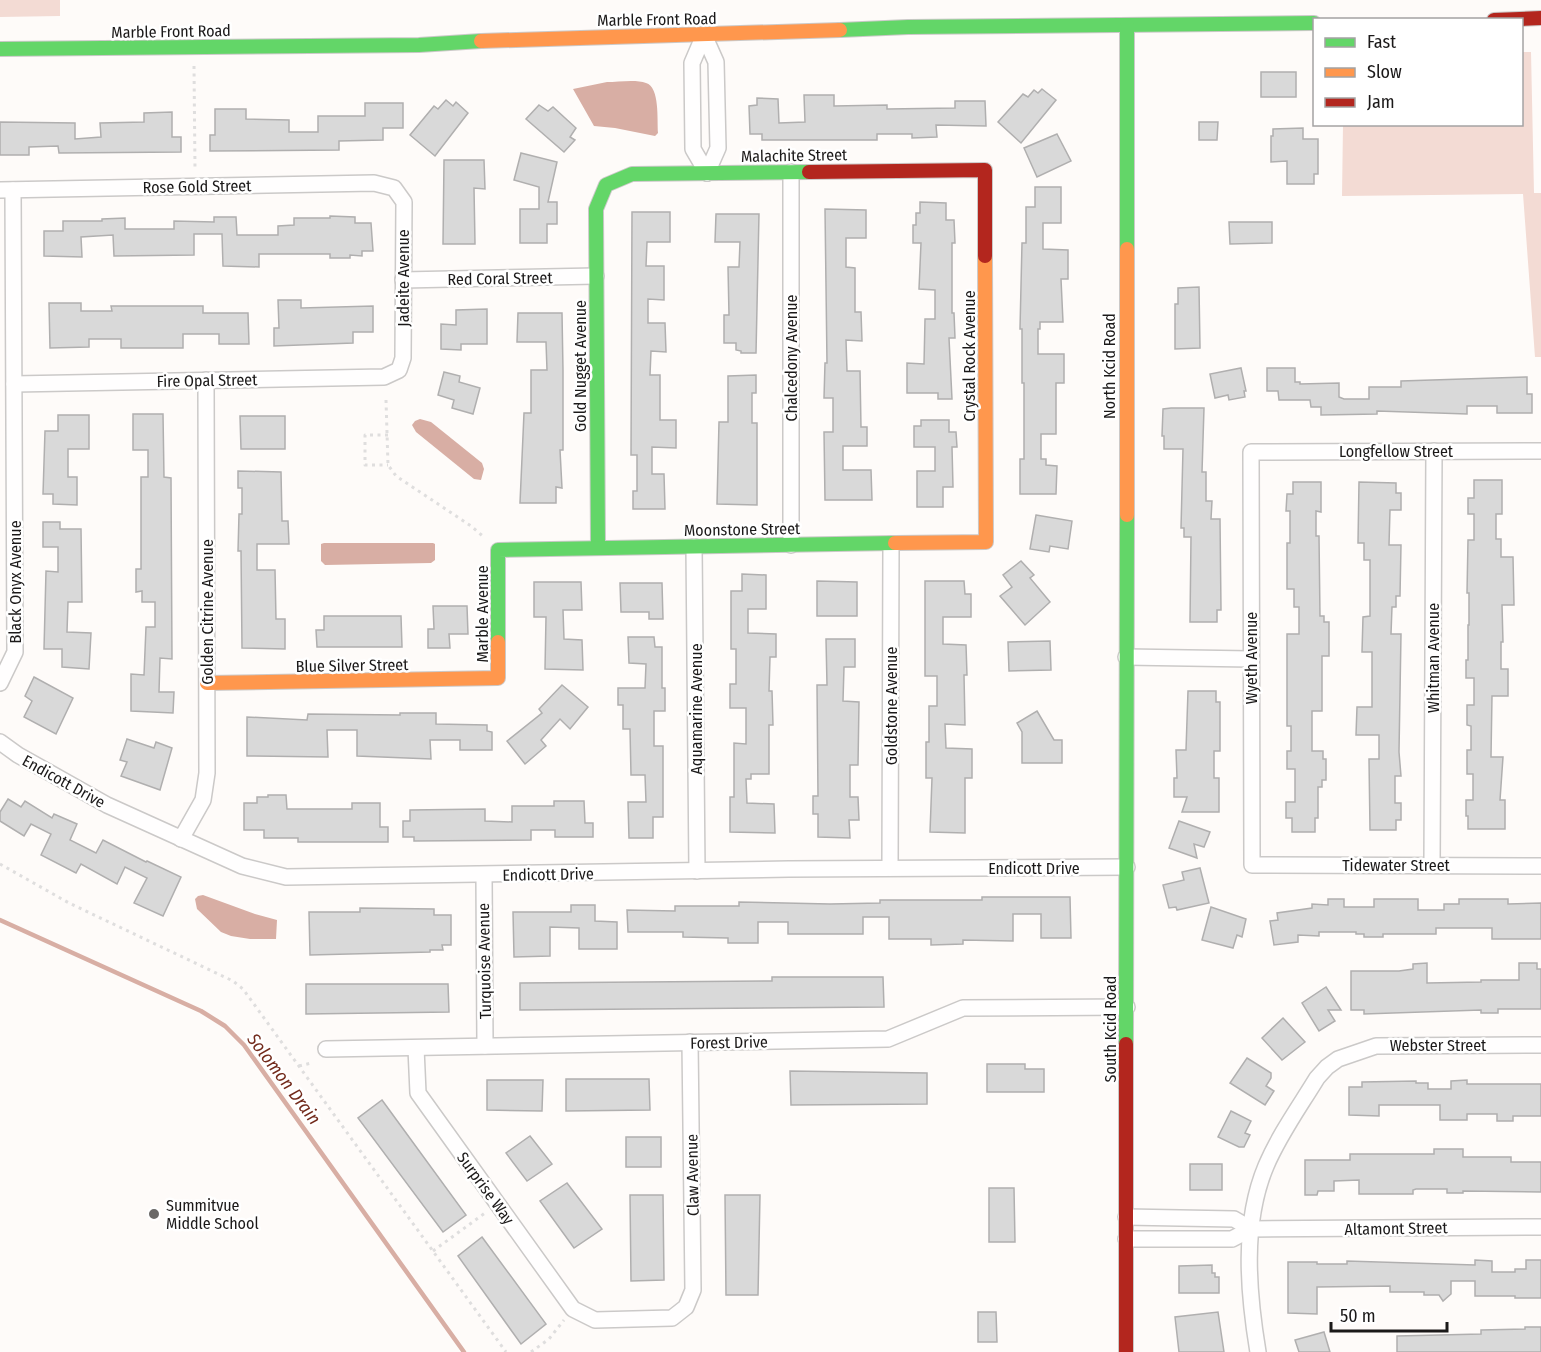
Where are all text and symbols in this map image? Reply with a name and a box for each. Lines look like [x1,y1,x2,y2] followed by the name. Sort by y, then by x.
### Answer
[597,9,717,30] street label: Marble Front Road
[1313,18,1523,126] legend
[111,21,231,42] street label: Marble Front Road
[1367,31,1396,53] text: Fast
[1367,61,1402,83] text: Slow
[1367,91,1395,113] text: Jam
[741,145,848,166] street label: Malachite Street
[142,176,252,197] street label: Rose Gold Street
[394,229,413,327] street label: Jadeite Avenue
[447,268,553,289] street label: Red Coral Street
[960,290,979,422] street label: Crystal Rock Avenue
[782,294,801,421] street label: Chalcedony Avenue
[571,300,590,432] street label: Gold Nugget Avenue
[1100,313,1119,419] street label: North Kcid Road
[156,370,258,391] street label: Fire Opal Street
[1339,442,1454,461] street label: Longfellow Street
[684,519,801,540] street label: Moonstone Street
[6,520,25,644] street label: Black Onyx Avenue
[198,539,217,685] street label: Golden Citrine Avenue
[473,565,492,663] street label: Marble Avenue
[1424,603,1443,713] street label: Whitman Avenue
[1242,612,1261,704] street label: Wyeth Avenue
[687,643,706,775] street label: Aquamarine Avenue
[882,647,901,765] street label: Goldstone Avenue
[295,655,409,676] street label: Blue Silver Street
[19,751,108,812] street label: Endicott Drive
[1342,856,1451,875] street label: Tidewater Street
[988,859,1080,878] street label: Endicott Drive
[502,864,594,885] street label: Endicott Drive
[474,903,495,1019] street label: Turquoise Avenue
[1101,976,1120,1082] street label: South Kcid Road
[242,1028,325,1129] water label: Solomon Drain
[690,1032,768,1053] street label: Forest Drive
[1390,1036,1487,1055] street label: Webster Street
[682,1134,703,1216] street label: Claw Avenue
[453,1148,519,1229] street label: Surprise Way
[166,1196,259,1233] place label: Summitvue Middle School
[147,1207,161,1221] marker: Summitvue Middle School
[1344,1218,1448,1239] street label: Altamont Street
[1331,1295,1446,1333] scale bar
[1340,1305,1376,1327] text: 50 m

